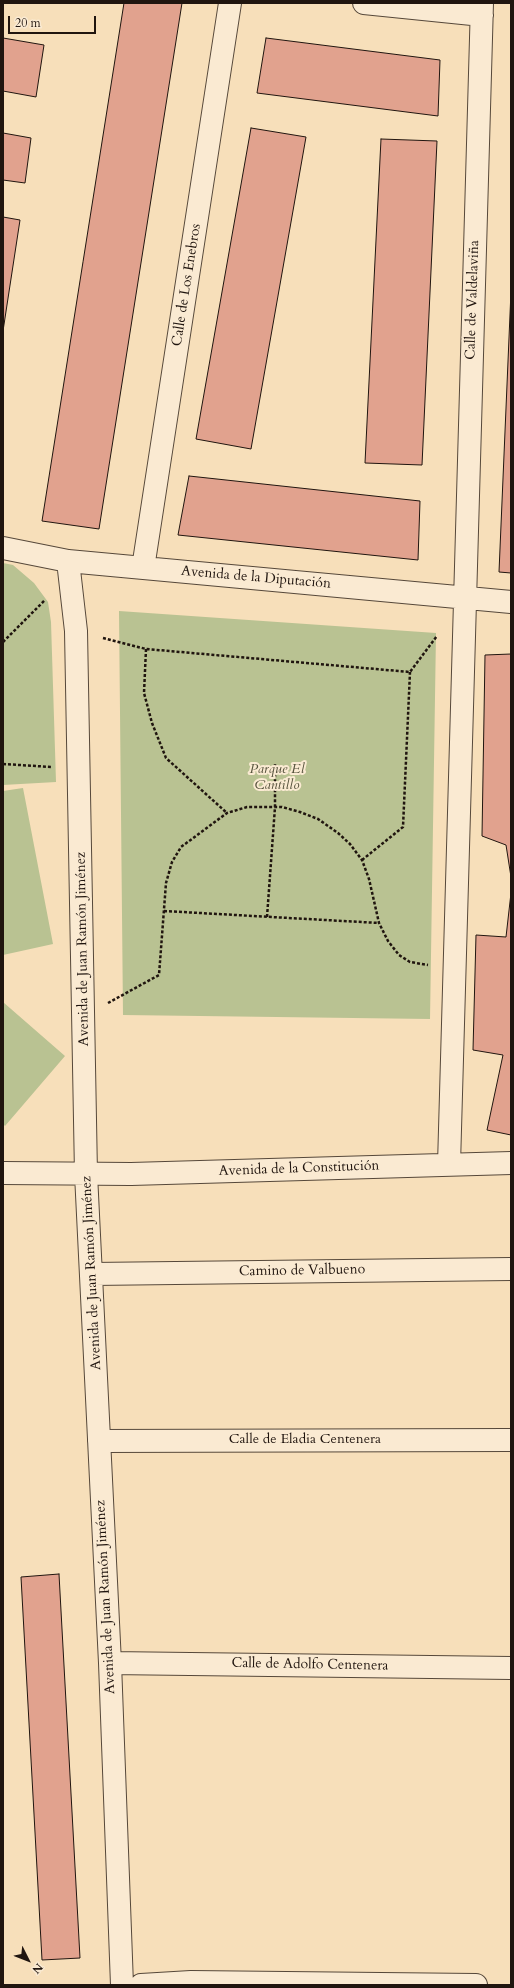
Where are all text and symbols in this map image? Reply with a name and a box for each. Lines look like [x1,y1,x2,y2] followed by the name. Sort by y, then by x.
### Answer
[10,8,98,34] scale bar
[15,15,41,31] text: 20 m
[169,223,205,347] street label: Calle de Los Enebros
[463,240,483,360] street label: Calle de Valdelaviña
[180,563,332,593] street label: Avenida de la Diputación
[250,762,304,794] park label: Parque El Cantillo
[73,852,93,1046] street label: Avenida de Juan Ramón Jiménez
[218,1158,380,1180] street label: Avenida de la Constitución
[79,1175,105,1371] street label: Avenida de Juan Ramón Jiménez
[239,1261,365,1281] street label: Camino de Valbueno
[229,1432,381,1448] street label: Calle de Eladia Centenera
[93,1499,119,1695] street label: Avenida de Juan Ramón Jiménez
[231,1655,389,1675] street label: Calle de Adolfo Centenera
[8,1940,48,1980] north arrow
[29,1960,46,1977] text: N

